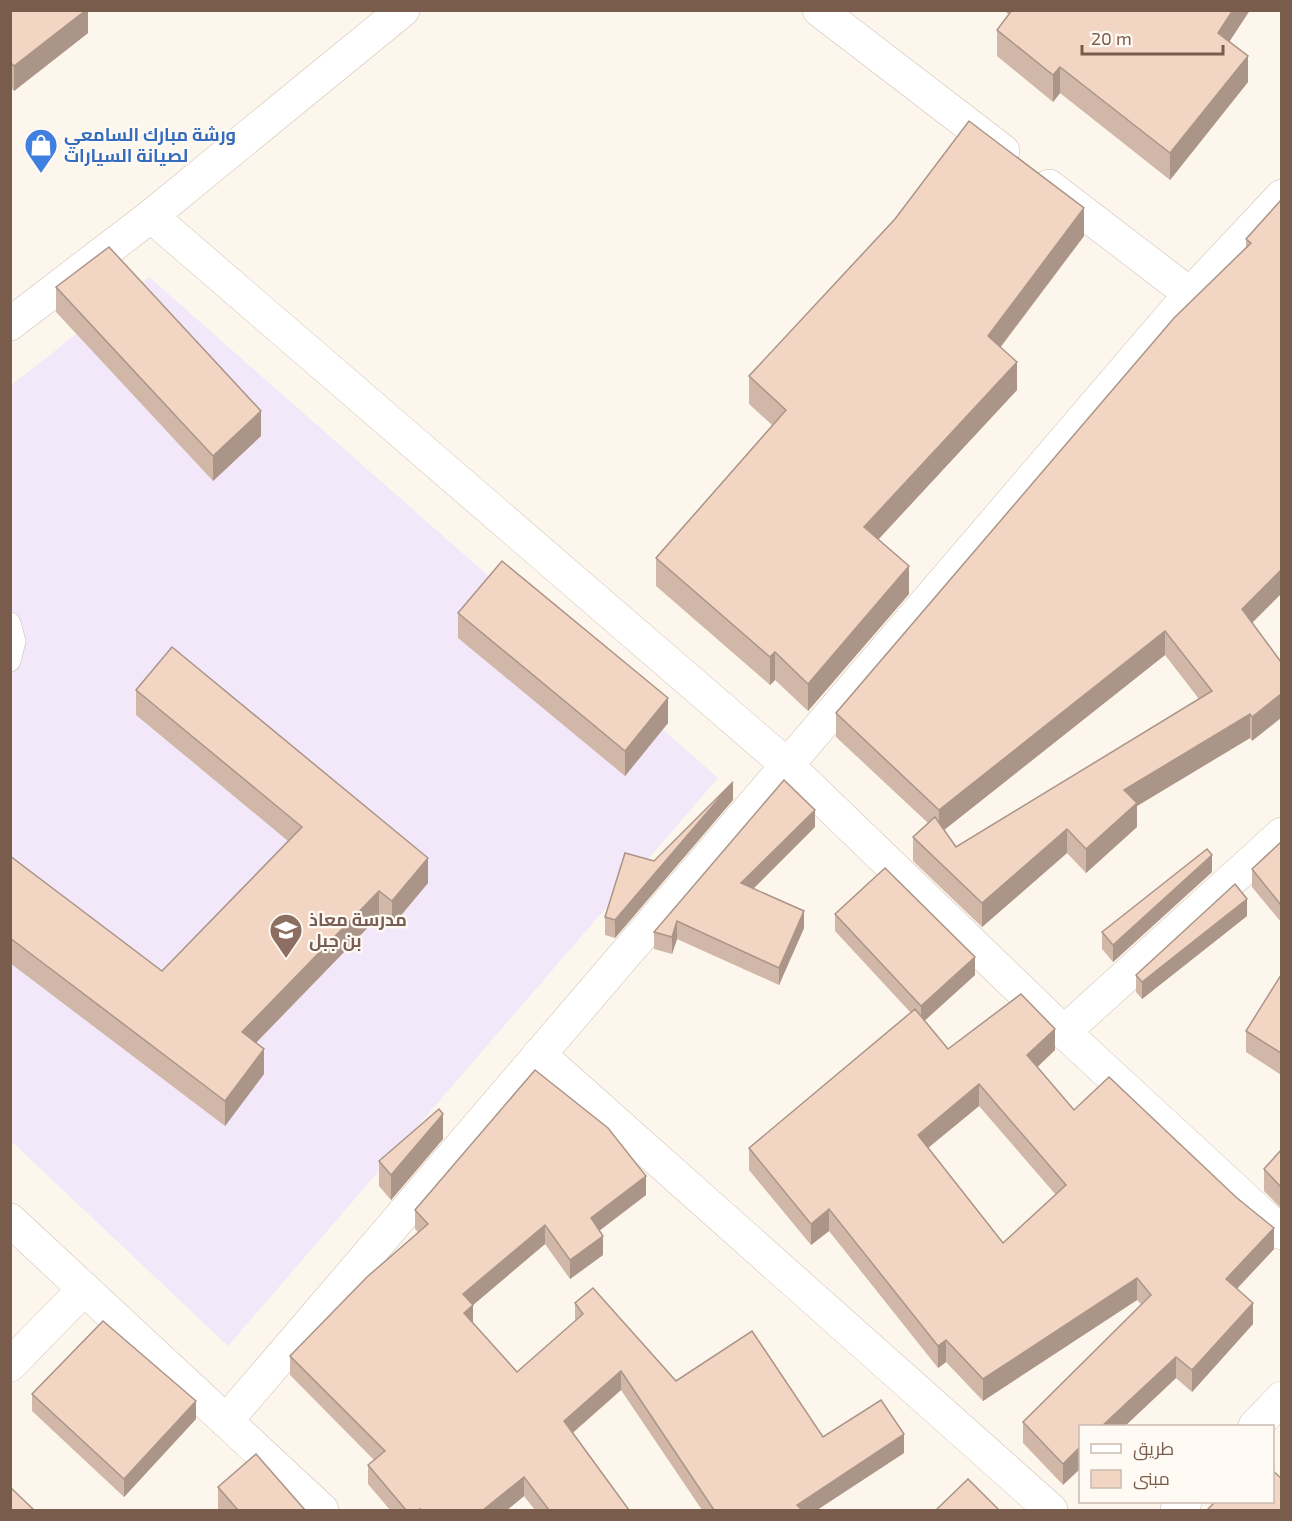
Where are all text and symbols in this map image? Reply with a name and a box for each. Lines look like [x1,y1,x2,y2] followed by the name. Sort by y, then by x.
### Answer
[1082,18,1223,56] scale bar
[1091,27,1132,49] text: 20 m
[64,123,236,166] place label: ورشة مبارك السامعي لصيانة السيارات
[23,127,59,174] shop icon: ورشة مبارك السامعي لصيانة السيارات
[309,908,407,952] place label: مدرسة معاذ بن جبل
[268,912,304,959] school or university icon: مدرسة معاذ بن جبل
[1079,1425,1274,1503] legend
[1133,1437,1174,1461] text: طريق
[1133,1467,1170,1490] text: مبنى

